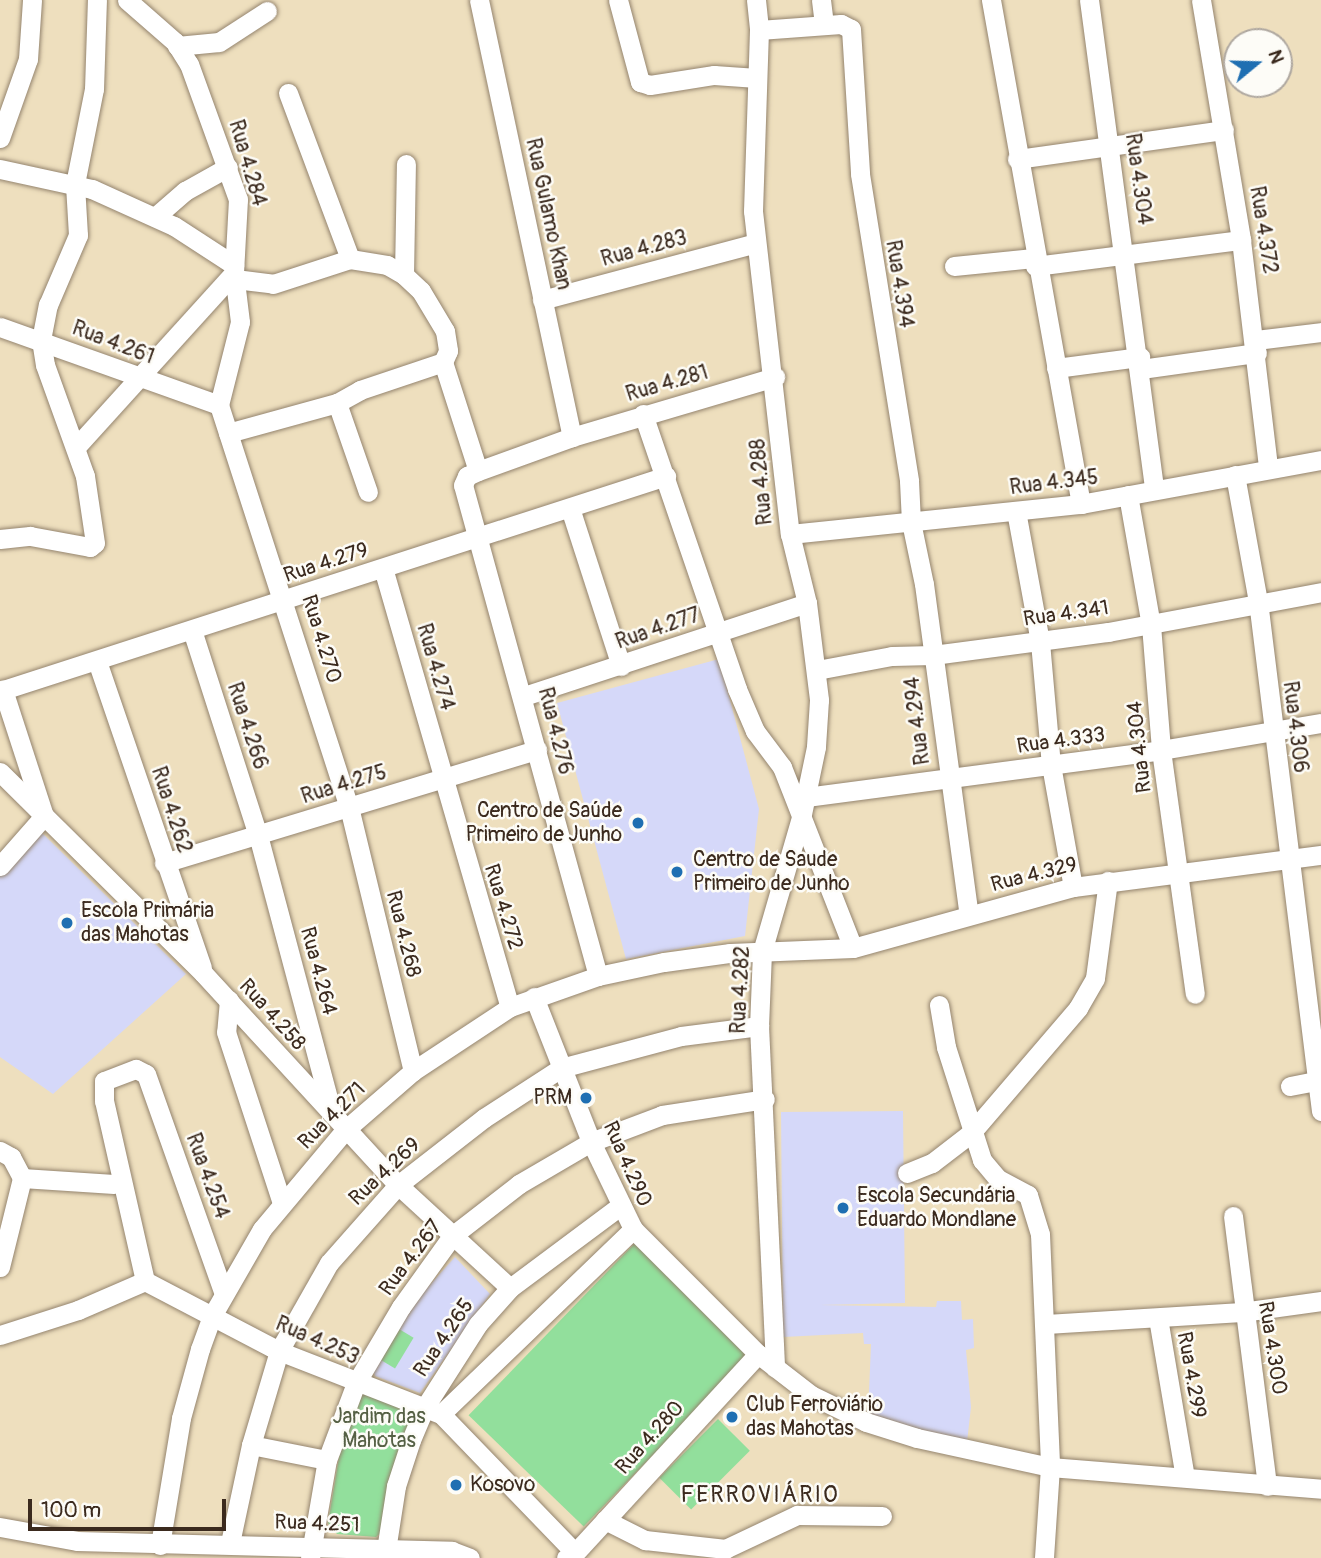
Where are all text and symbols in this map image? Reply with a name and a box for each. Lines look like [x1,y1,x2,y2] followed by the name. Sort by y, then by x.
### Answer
[1223,28,1293,98] north arrow
[1263,47,1289,67] text: N
[223,117,271,209] street label: Rua 4.284
[1119,132,1157,226] street label: Rua 4.304
[520,136,576,292] street label: Rua Gulamo Khan
[1244,184,1282,276] street label: Rua 4.372
[598,225,690,273] street label: Rua 4.283
[880,238,918,330] street label: Rua 4.394
[68,316,158,370] street label: Rua 4.261
[623,360,711,408] street label: Rua 4.281
[746,438,778,526] street label: Rua 4.288
[1008,465,1100,501] street label: Rua 4.345
[281,537,371,589] street label: Rua 4.279
[296,592,346,686] street label: Rua 4.270
[1022,596,1110,632] street label: Rua 4.341
[612,603,704,655] street label: Rua 4.277
[411,621,459,713] street label: Rua 4.274
[900,676,936,766] street label: Rua 4.294
[221,679,273,773] street label: Rua 4.266
[1277,680,1313,774] street label: Rua 4.306
[532,685,578,777] street label: Rua 4.276
[1123,700,1157,794] street label: Rua 4.304
[1015,722,1107,760] street label: Rua 4.333
[298,760,390,810] street label: Rua 4.275
[145,764,197,856] street label: Rua 4.262
[465,798,622,848] place label: Centro de Saúde Primeiro de Junho
[628,813,648,833] marker: Centro de Saúde Primeiro de Junho
[693,847,850,897] place label: Centro de Saude Primeiro de Junho
[988,852,1080,898] street label: Rua 4.329
[478,861,528,953] street label: Rua 4.272
[667,862,687,882] marker: Centro de Saude Primeiro de Junho
[380,888,426,980] street label: Rua 4.268
[81,898,214,948] place label: Escola Primária das Mahotas
[59,915,75,931] marker: Escola Primária das Mahotas
[294,924,342,1018] street label: Rua 4.264
[726,945,756,1035] street label: Rua 4.282
[233,974,311,1056] street label: Rua 4.258
[293,1077,371,1155] street label: Rua 4.271
[533,1085,572,1111] place label: PRM
[578,1090,594,1106] marker: PRM
[597,1117,657,1211] street label: Rua 4.290
[180,1130,234,1222] street label: Rua 4.254
[344,1133,426,1211] street label: Rua 4.269
[857,1183,1016,1233] place label: Escola Secundária Eduardo Mondlane
[835,1200,851,1216] marker: Escola Secundária Eduardo Mondlane
[374,1215,448,1301] street label: Rua 4.267
[409,1294,479,1382] street label: Rua 4.265
[1252,1299,1292,1397] street label: Rua 4.300
[271,1311,363,1371] street label: Rua 4.253
[1171,1330,1211,1420] street label: Rua 4.299
[746,1392,883,1442] place label: Club Ferroviário das Mahotas
[610,1396,690,1480] street label: Rua 4.280
[332,1404,426,1454] park label: Jardim das Mahotas
[724,1409,740,1425] marker: Club Ferroviário das Mahotas
[470,1472,535,1498] place label: Kosovo
[448,1477,464,1493] marker: Kosovo
[682,1481,838,1509] district label: FERROVIÁRIO
[32,1484,229,1528] scale bar
[41,1497,101,1524] text: 100 m
[274,1510,360,1538] street label: Rua 4.251

